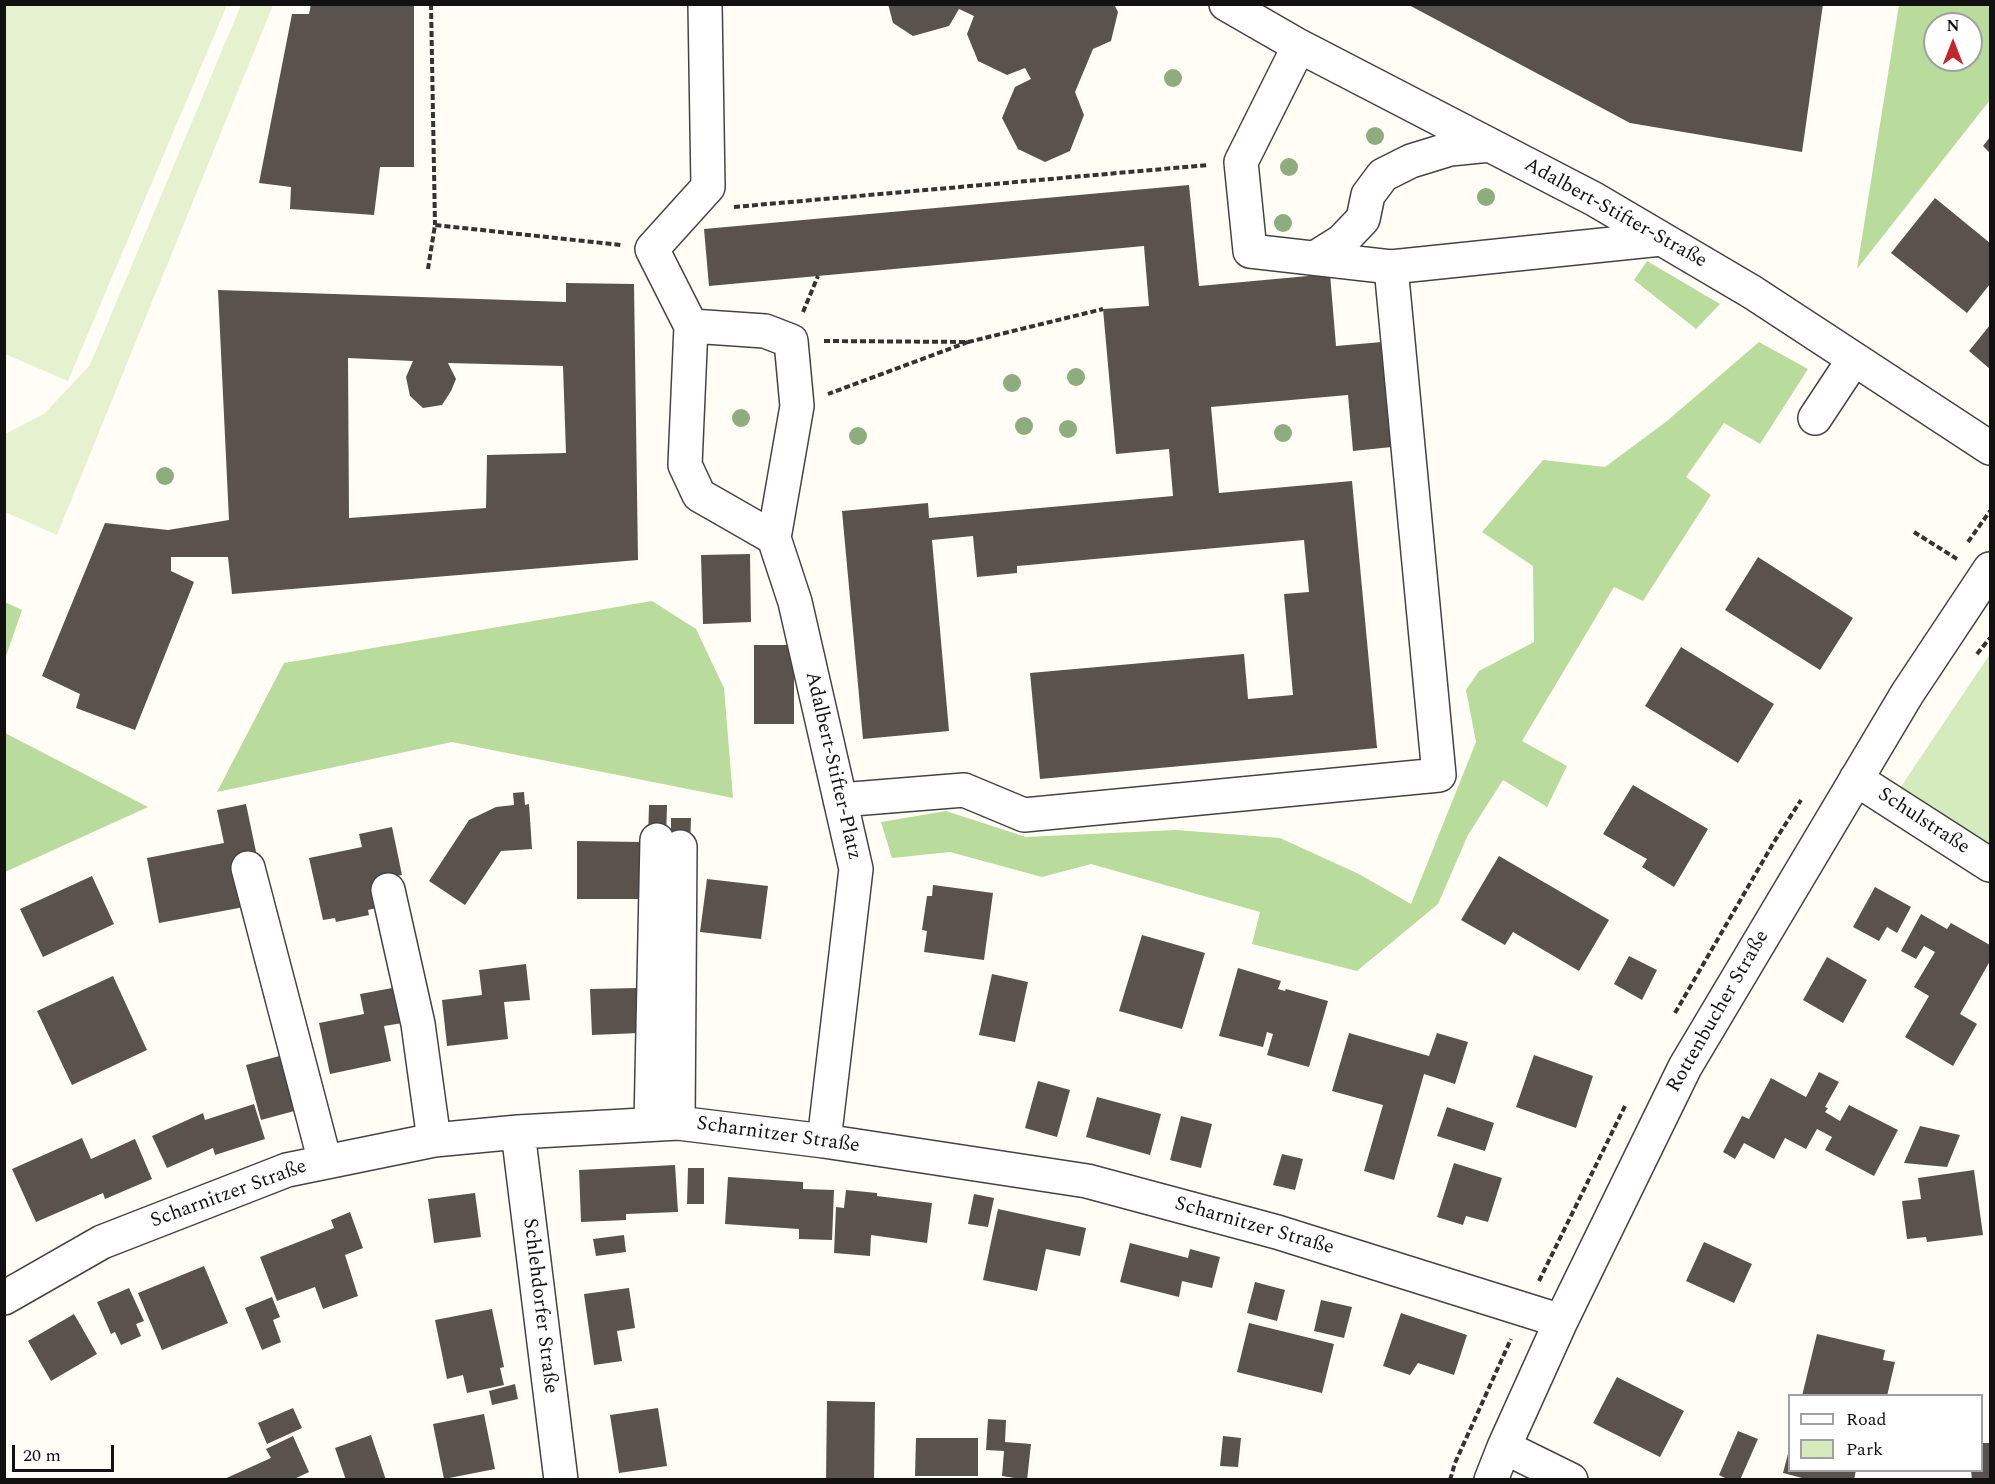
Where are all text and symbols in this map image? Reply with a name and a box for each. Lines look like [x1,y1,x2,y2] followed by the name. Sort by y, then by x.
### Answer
[1923,12,1983,72] north arrow
[1946,14,1960,38] text: N
[1519,154,1711,274] street label: Adalbert-Stifter-Straße
[799,669,865,863] street label: Adalbert-Stifter-Platz
[1873,783,1973,861] street label: Schulstraße
[1663,927,1775,1097] street label: Rottenbucher Straße
[695,1113,861,1159] street label: Scharnitzer Straße
[148,1156,310,1234] street label: Scharnitzer Straße
[1172,1193,1336,1261] street label: Scharnitzer Straße
[516,1217,562,1395] street label: Schlehdorfer Straße
[1788,1394,1983,1472] legend
[1846,1406,1887,1433] text: Road
[15,1433,117,1471] scale bar
[1846,1436,1883,1463] text: Park
[23,1442,61,1469] text: 20 m

